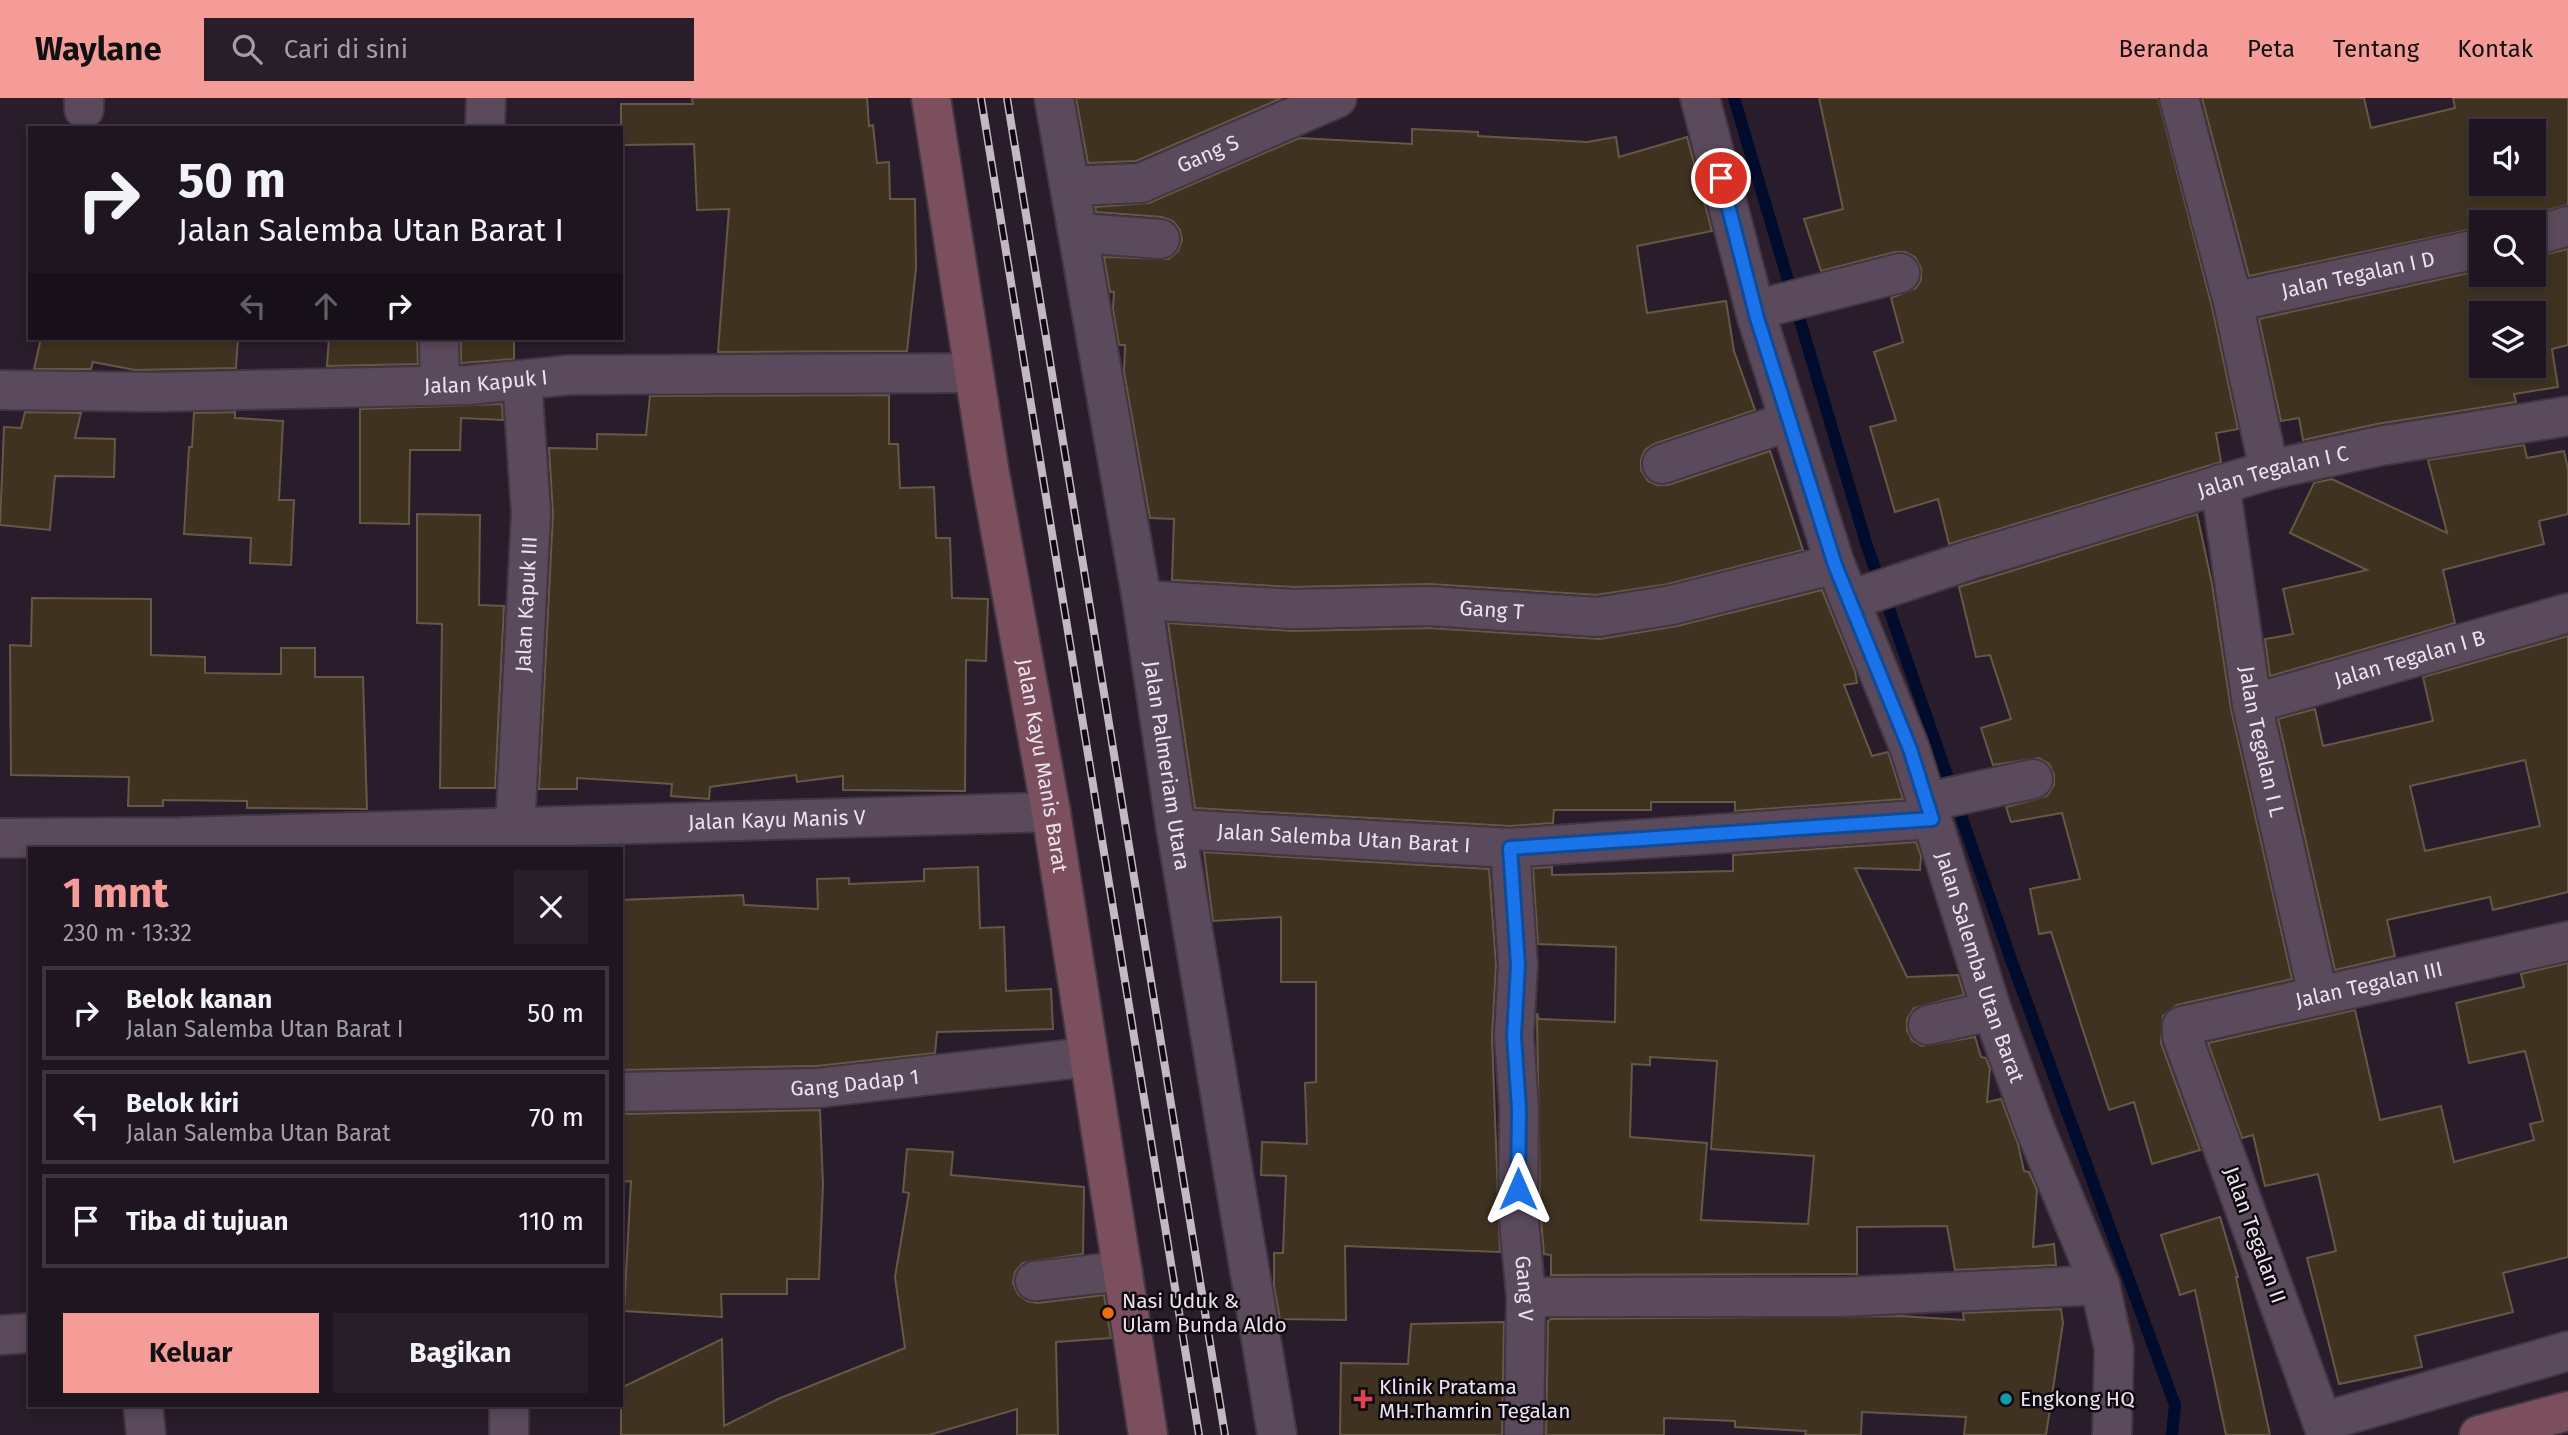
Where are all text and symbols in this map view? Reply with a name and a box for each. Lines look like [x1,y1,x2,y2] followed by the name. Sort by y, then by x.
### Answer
[204,18,694,81] search box
[35,29,162,69] text: Waylane
[228,30,266,68] icon: search
[284,34,408,65] text: Cari di sini
[2118,35,2209,63] text: Beranda
[2247,35,2295,63] text: Peta
[2333,35,2419,63] text: Tentang
[2457,35,2533,63] text: Kontak
[2469,119,2546,378] map controls
[2469,119,2546,196] button: sound
[1173,129,1243,179] street label: Gang S
[1691,148,1751,208] pin
[178,151,286,210] text: 50 m
[63,154,154,245] icon: right
[1702,159,1740,197] icon: arrive
[2469,210,2546,287] button: search
[178,211,564,249] text: Jalan Salemba Utan Barat I
[2279,246,2437,304] street label: Jalan Tegalan I D
[234,287,272,325] icon: left
[307,287,345,325] icon: ahead
[380,287,418,325] icon: right
[2469,301,2546,378] button: layers
[424,364,549,399] street label: Jalan Kapuk I
[2194,440,2351,504] street label: Jalan Tegalan I C
[510,536,543,673] street label: Jalan Kapuk III
[1459,595,1525,625] street label: Gang T
[2331,625,2488,693] street label: Jalan Tegalan I B
[1011,657,1073,875] street label: Jalan Kayu Manis Barat
[1138,659,1196,872] street label: Jalan Palmeriam Utara
[2234,664,2290,820] street label: Jalan Tegalan I L
[688,804,866,835] street label: Jalan Kayu Manis V
[1216,818,1471,859] street label: Jalan Salemba Utan Barat I
[1930,848,2030,1087] street label: Jalan Salemba Utan Barat
[63,868,168,918] text: 1 mnt
[514,870,588,944] button: close
[63,919,192,947] text: 230 m · 13:32
[2293,956,2445,1014] street label: Jalan Tegalan III
[126,984,272,1015] text: Belok kanan
[67,994,105,1032] icon: right
[527,998,584,1029] text: 50 m
[126,1015,403,1043] text: Jalan Salemba Utan Barat I
[790,1063,920,1102] street label: Gang Dadap 1
[126,1088,239,1119] text: Belok kiri
[67,1098,105,1136] icon: left
[529,1102,584,1133] text: 70 m
[126,1119,391,1147] text: Jalan Salemba Utan Barat
[1481,1152,1555,1226] position arrow
[2218,1163,2292,1307] street label: Jalan Tegalan II
[67,1202,105,1240] icon: arrive
[126,1206,288,1237] text: Tiba di tujuan
[518,1206,584,1237] text: 110 m
[1509,1254,1539,1321] street label: Gang V
[1122,1288,1287,1338] place label: Nasi Uduk & Ulam Bunda Aldo
[1100,1305,1116,1321] marker: Nasi Uduk & Ulam Bunda Aldo
[63,1313,319,1393] button: Keluar
[333,1313,588,1393] button: Bagikan
[1379,1374,1571,1424] place label: Klinik Pratama MH.Thamrin Tegalan
[2020,1386,2135,1412] place label: Engkong HQ
[1353,1389,1373,1409] marker: Klinik Pratama MH.Thamrin Tegalan
[1998,1391,2014,1407] marker: Engkong HQ

